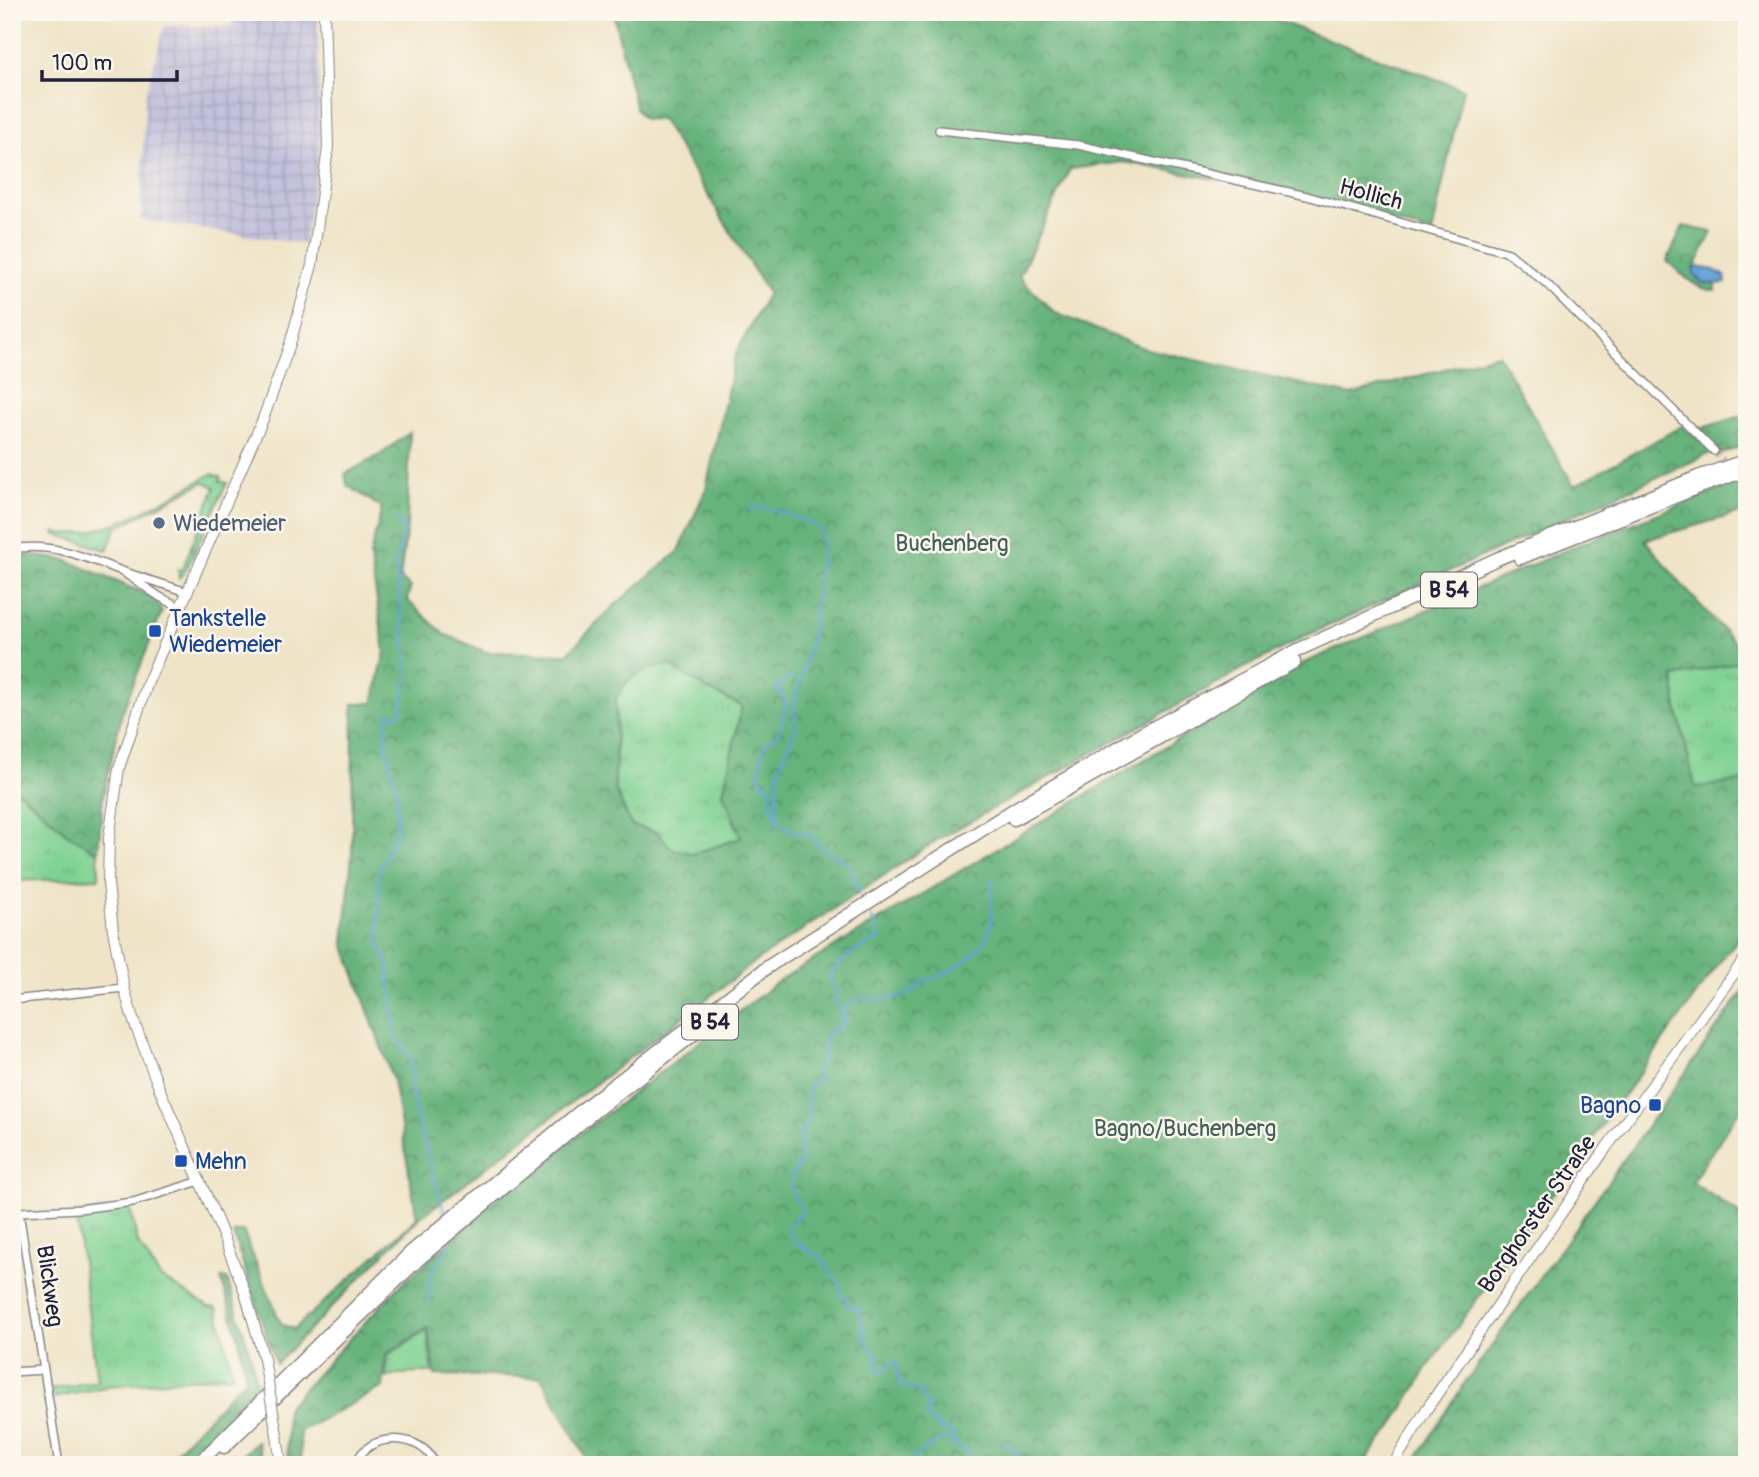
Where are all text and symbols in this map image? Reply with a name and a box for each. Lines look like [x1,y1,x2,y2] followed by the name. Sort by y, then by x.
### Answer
[42,38,177,82] scale bar
[52,50,112,77] text: 100 m
[1336,172,1406,216] street label: Hollich
[173,509,286,538] place label: Wiedemeier
[151,515,167,531] marker: Wiedemeier
[895,529,1009,558] park label: Buchenberg
[1421,572,1477,608] road number: B 54
[169,604,282,659] place label: Tankstelle Wiedemeier
[147,623,163,639] marker: Tankstelle Wiedemeier
[682,1004,738,1040] road number: B 54
[1580,1091,1641,1120] place label: Bagno
[1647,1097,1663,1113] marker: Bagno
[1094,1114,1276,1143] park label: Bagno/Buchenberg
[1472,1129,1603,1299] street label: Borghorster Straße
[195,1147,247,1176] place label: Mehn
[173,1153,189,1169] marker: Mehn
[30,1243,70,1329] street label: Blickweg

